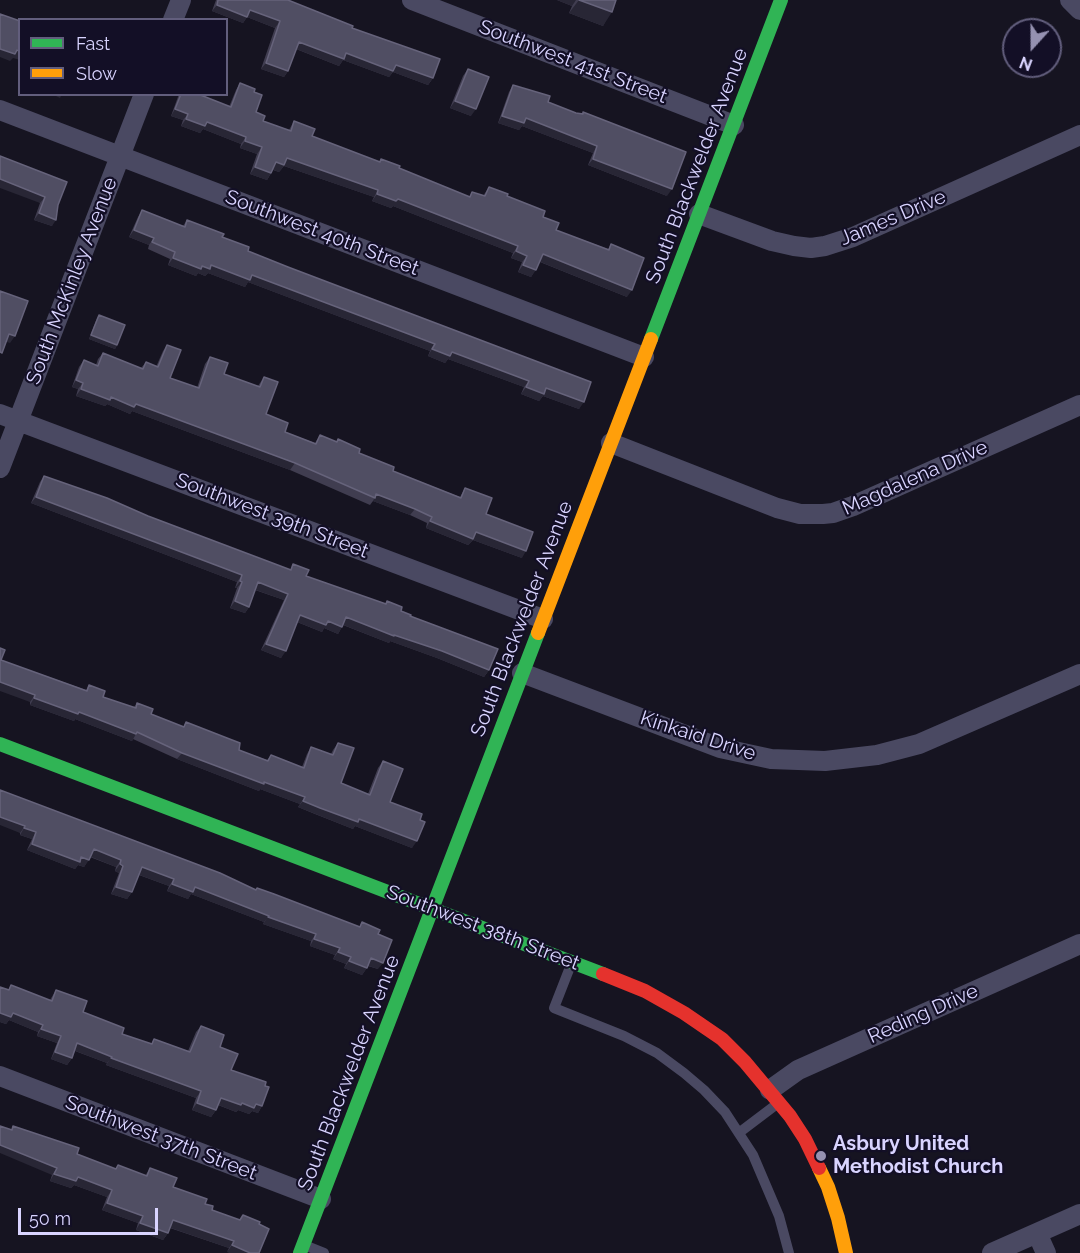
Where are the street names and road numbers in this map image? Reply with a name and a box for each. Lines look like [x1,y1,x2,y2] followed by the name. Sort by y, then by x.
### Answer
[476,15,670,109] street label: Southwest 41st Street
[641,45,753,287] street label: South Blackwelder Avenue
[21,174,123,388] street label: South McKinley Avenue
[222,185,422,281] street label: Southwest 40th Street
[836,185,950,251] street label: James Drive
[839,435,991,521] street label: Magdalena Drive
[172,468,372,564] street label: Southwest 39th Street
[466,498,578,740] street label: South Blackwelder Avenue
[637,706,759,766] street label: Kinkaid Drive
[383,880,583,976] street label: Southwest 38th Street
[293,952,405,1194] street label: South Blackwelder Avenue
[864,979,982,1049] street label: Reding Drive
[62,1090,260,1186] street label: Southwest 37th Street

